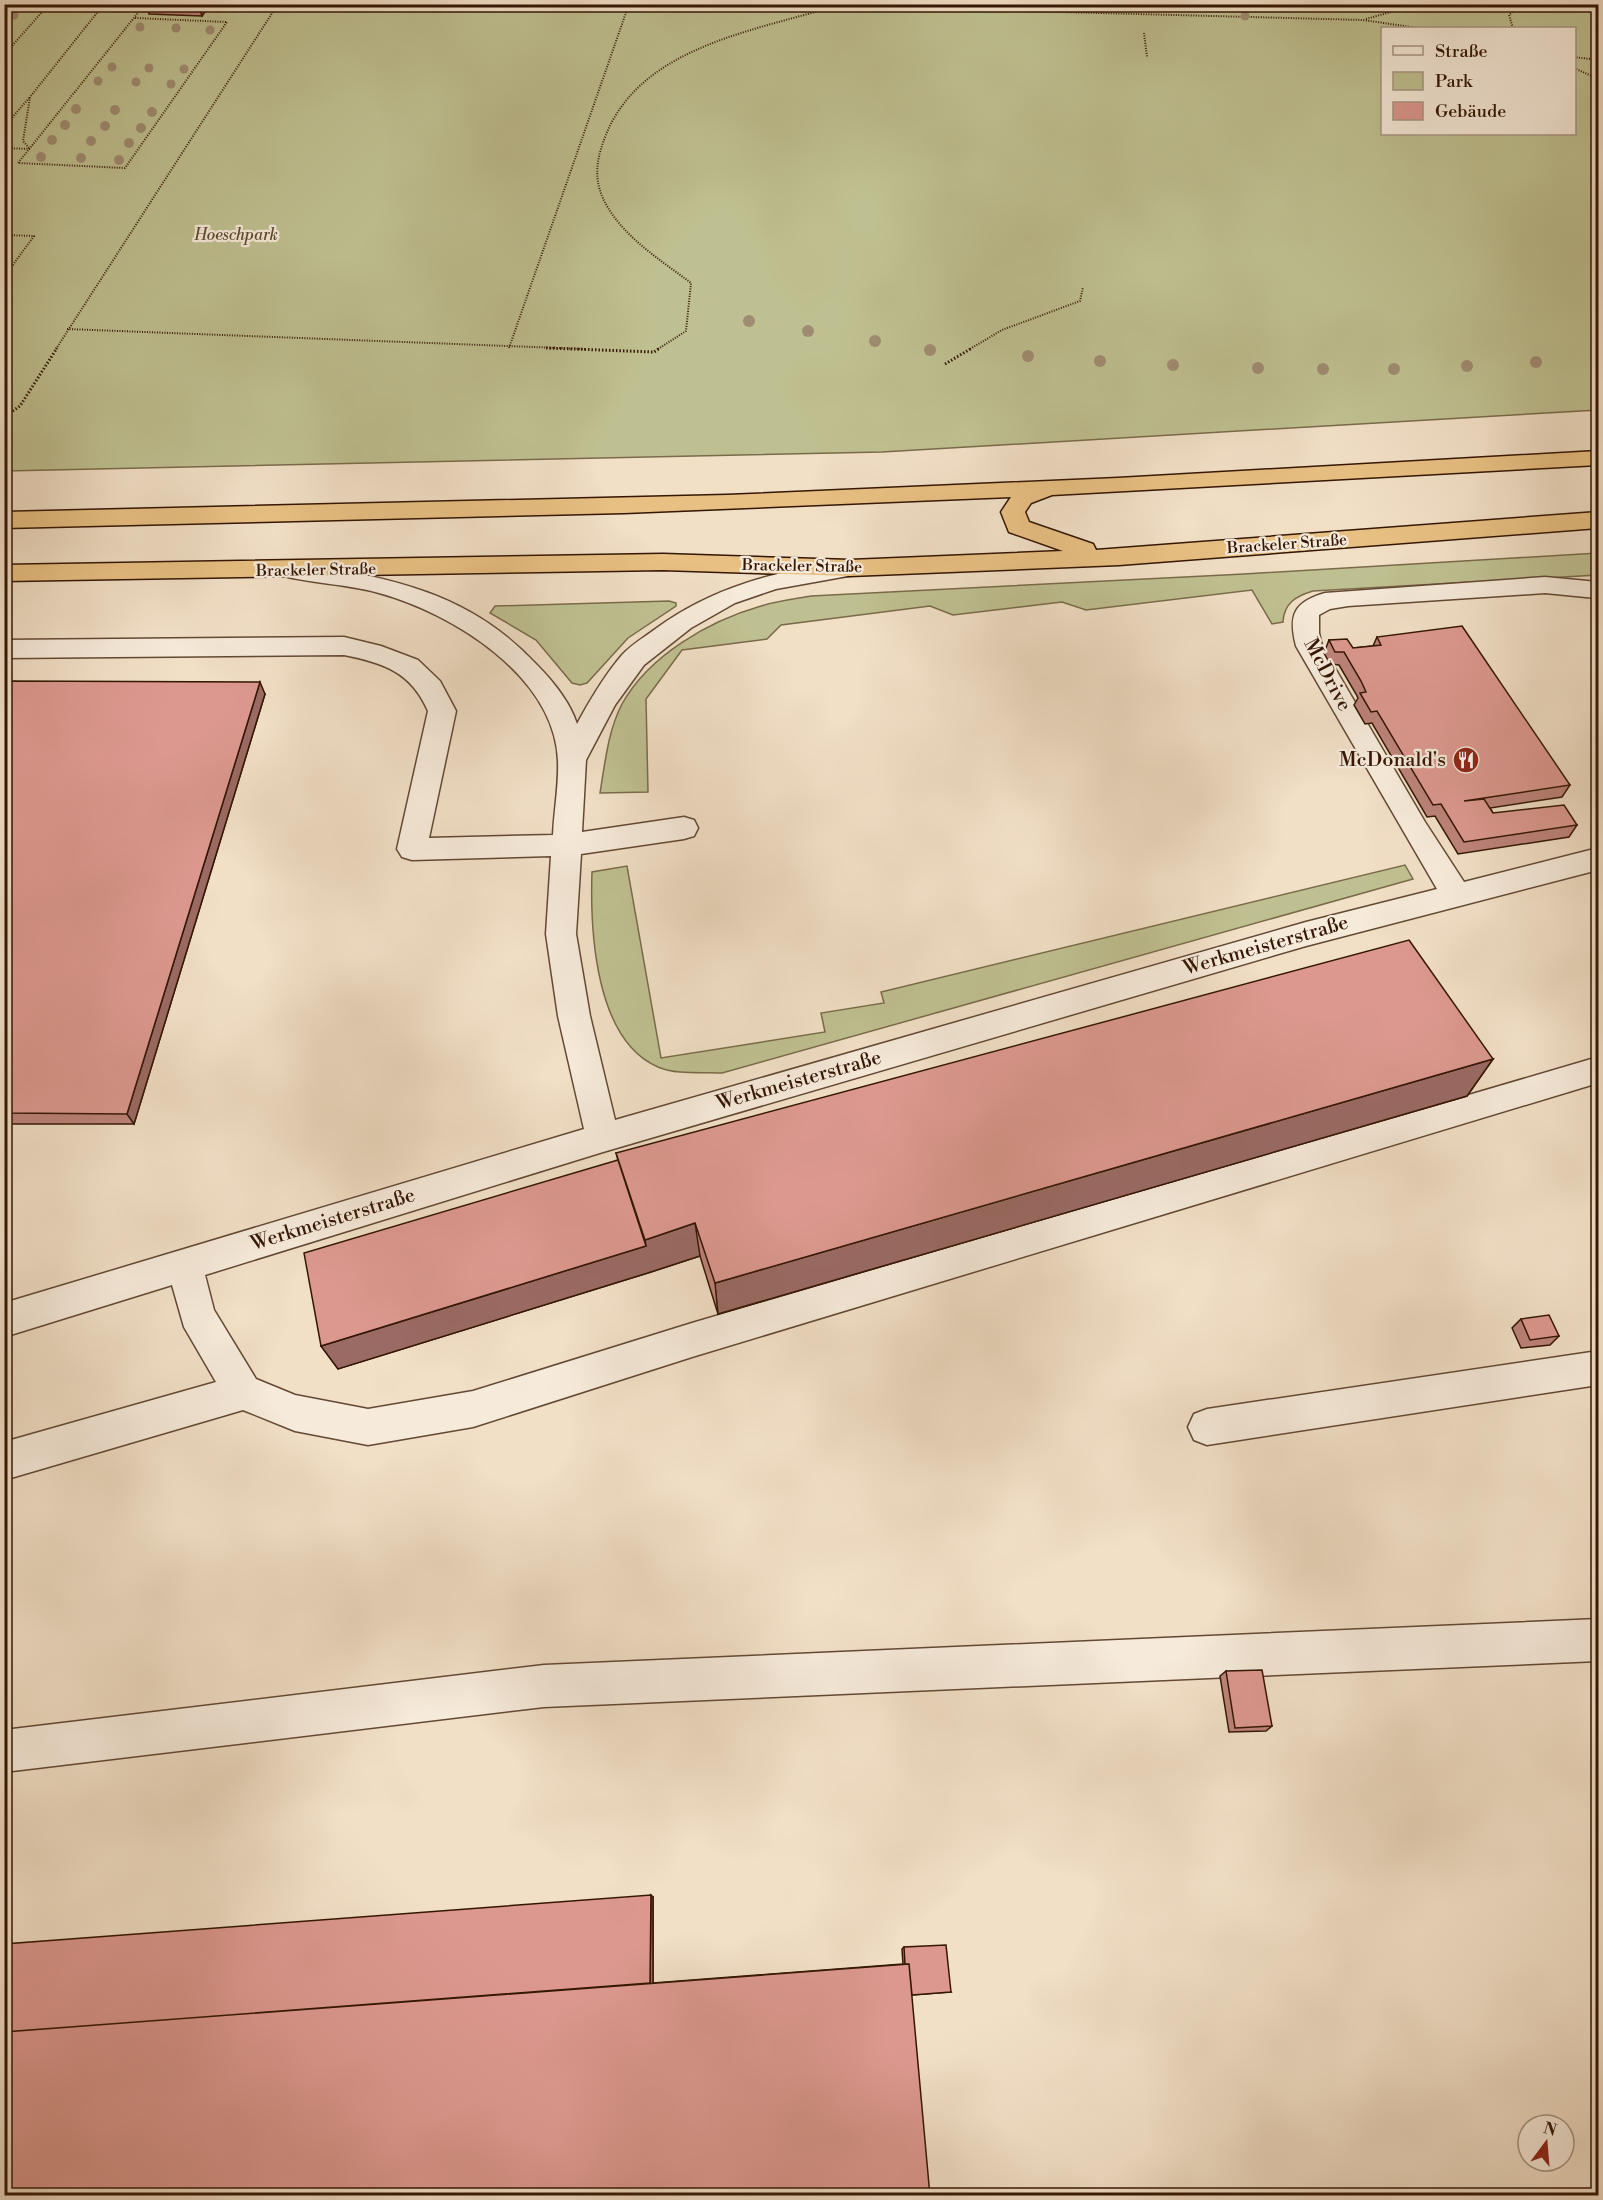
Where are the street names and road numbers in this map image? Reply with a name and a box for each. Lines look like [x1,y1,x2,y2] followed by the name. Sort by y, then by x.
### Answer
[1225,530,1348,558] street label: Brackeler Straße
[741,555,862,577] street label: Brackeler Straße
[255,559,376,581] street label: Brackeler Straße
[1297,634,1357,716] street label: McDrive
[1180,910,1351,982] street label: Werkmeisterstraße
[713,1045,884,1117] street label: Werkmeisterstraße
[247,1183,418,1257] street label: Werkmeisterstraße

